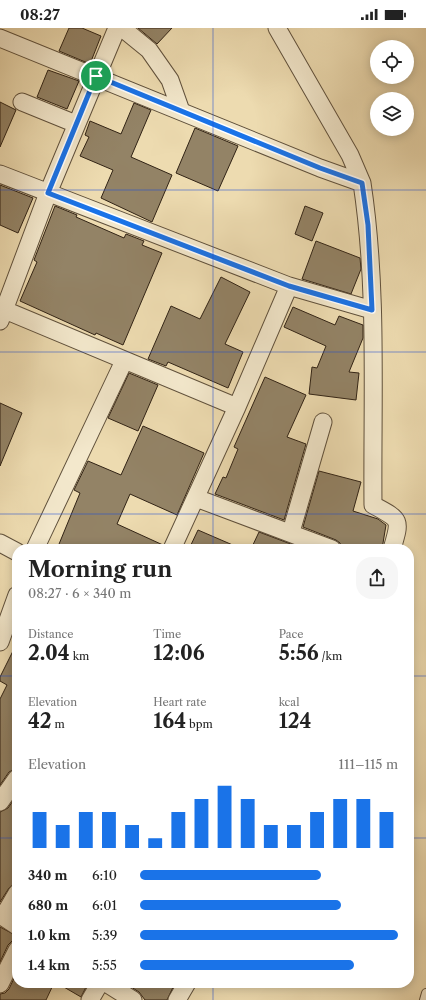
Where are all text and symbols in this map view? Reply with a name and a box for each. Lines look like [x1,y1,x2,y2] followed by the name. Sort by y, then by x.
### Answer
[20,5,60,24] text: 08:27
[370,40,414,136] map controls
[370,40,414,84] button: locate
[79,59,113,93] pin
[85,65,107,87] icon: arrive
[370,92,414,136] button: layers
[28,556,172,583] text: Morning run
[356,557,398,599] button: share
[28,585,131,601] text: 08:27 · 6 × 340 m
[28,627,74,641] text: Distance
[153,627,181,641] text: Time
[279,627,304,641] text: Pace
[28,641,70,665] text: 2.04
[153,641,205,665] text: 12:06
[279,641,319,665] text: 5:56
[70,649,89,663] text: km
[319,649,342,663] text: /km
[28,695,77,709] text: Elevation
[153,695,206,709] text: Heart rate
[279,695,299,709] text: kcal
[28,709,52,733] text: 42
[153,709,186,733] text: 164
[279,709,311,733] text: 124
[52,717,65,731] text: m
[186,717,213,731] text: bpm
[28,756,86,772] text: Elevation
[339,756,398,772] text: 111–115 m
[28,867,68,883] text: 340 m
[92,867,117,883] text: 6:10
[28,897,68,913] text: 680 m
[92,897,117,913] text: 6:01
[28,927,70,943] text: 1.0 km
[92,927,117,943] text: 5:39
[28,957,70,973] text: 1.4 km
[92,957,117,973] text: 5:55

